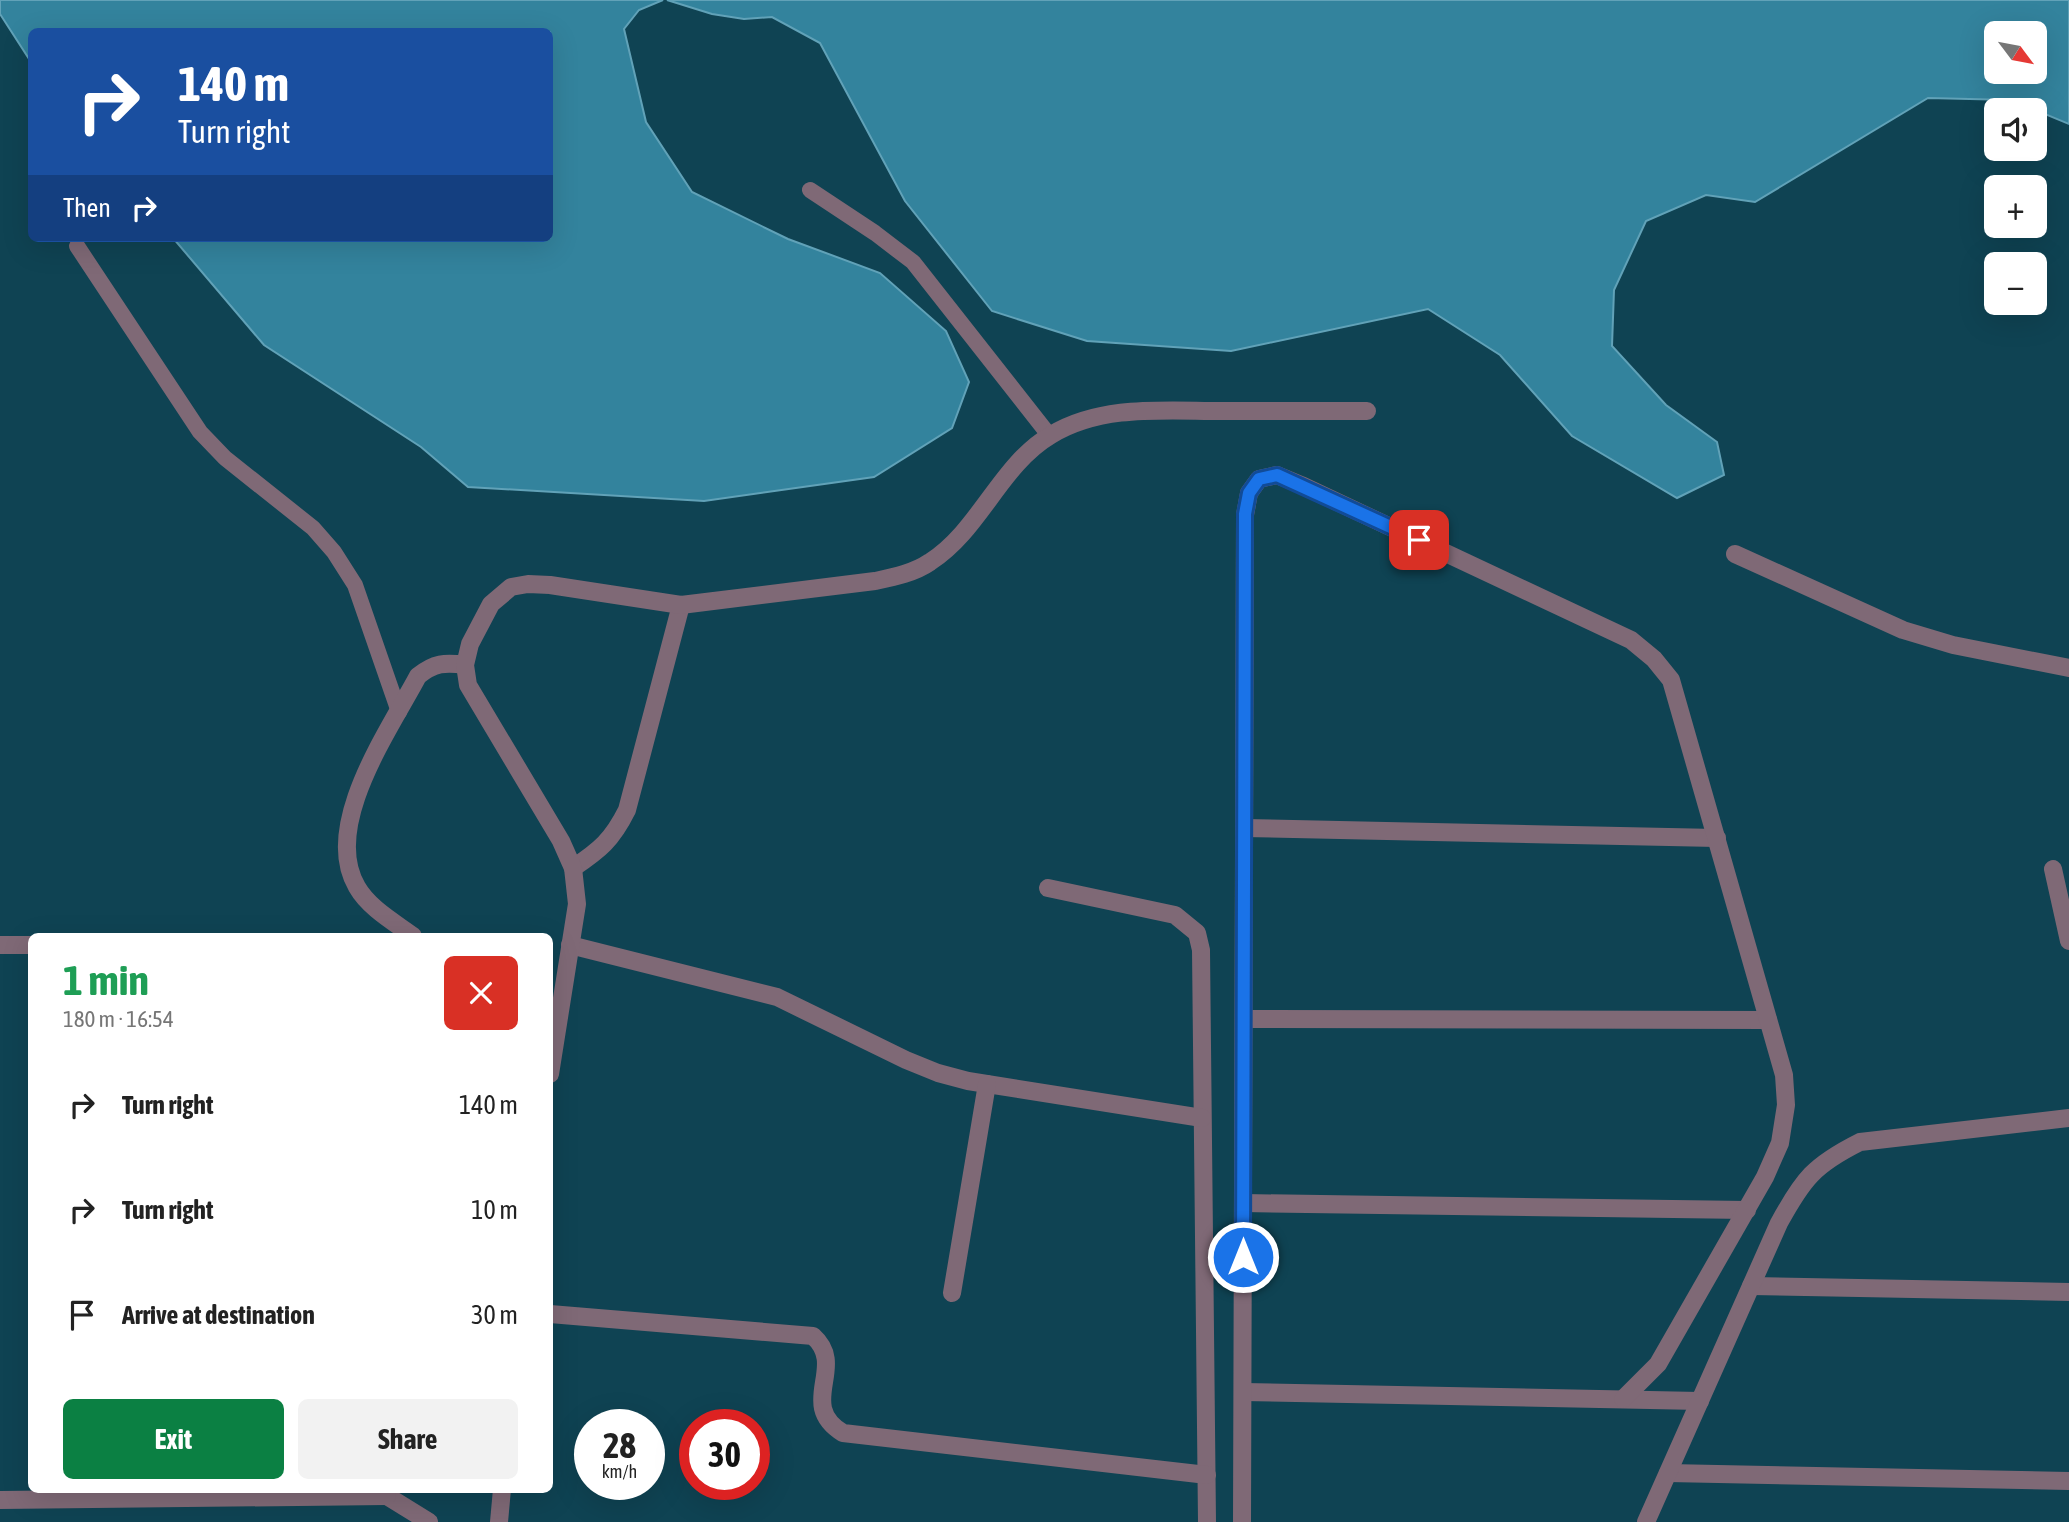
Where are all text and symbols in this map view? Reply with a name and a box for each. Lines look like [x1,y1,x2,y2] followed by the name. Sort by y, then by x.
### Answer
[1984,21,2048,84] north arrow
[1984,21,2047,315] map controls
[178,55,289,111] text: 140 m
[63,56,154,147] icon: right
[1984,98,2047,161] button: sound
[178,113,291,150] text: Turn right
[1984,175,2047,238] button: +
[125,189,163,227] icon: right
[63,193,111,223] text: Then
[1984,252,2047,315] button: −
[1389,510,1449,570] pin
[1400,521,1438,559] icon: arrive
[63,956,149,1004] text: 1 min
[444,956,518,1030] button: close
[63,1006,174,1032] text: 180 m · 16:54
[63,1086,101,1124] icon: right
[122,1090,213,1120] text: Turn right
[459,1090,518,1120] text: 140 m
[63,1191,101,1229] icon: right
[122,1195,213,1225] text: Turn right
[471,1195,518,1225] text: 10 m
[1206,1220,1280,1294] position arrow
[63,1296,101,1334] icon: arrive
[122,1300,315,1330] text: Arrive at destination
[471,1300,518,1330] text: 30 m
[63,1399,284,1479] button: Exit
[298,1399,518,1479] button: Share
[679,1409,770,1500] speed limit sign: 30
[603,1425,636,1465] text: 28
[602,1461,637,1482] text: km/h

